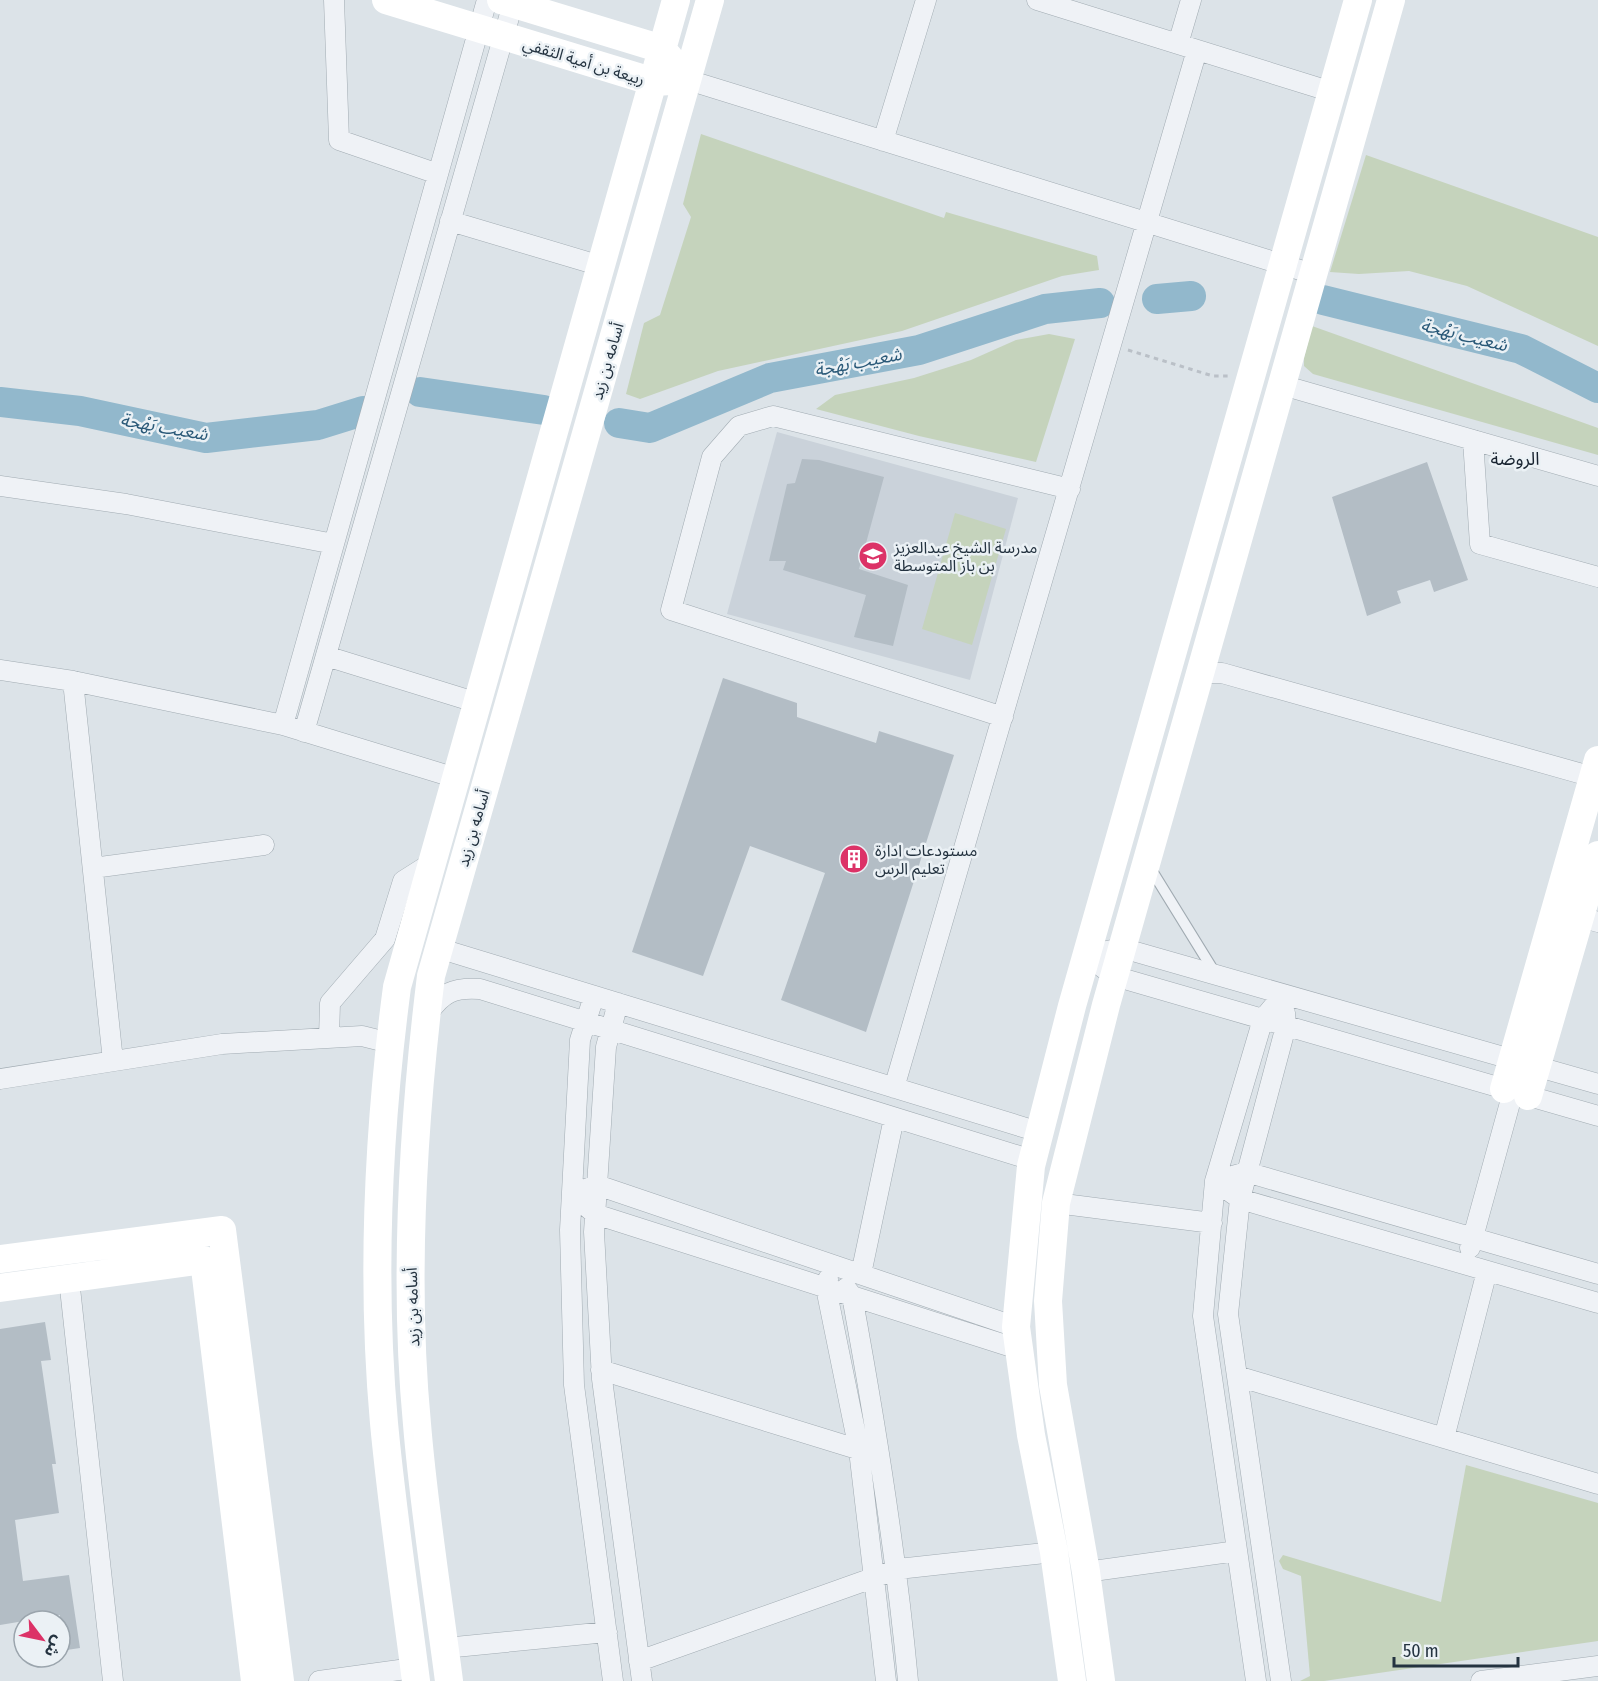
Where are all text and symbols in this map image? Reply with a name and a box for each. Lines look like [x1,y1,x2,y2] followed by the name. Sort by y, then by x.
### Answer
[520,34,647,92] street label: ربيعة بن أمية الثقفي
[1419,314,1510,357] water label: شعيب بَهْجة
[587,320,628,402] street label: أسامه بن زيد
[813,343,904,381] water label: شعيب بَهْجة
[119,409,210,446] water label: شعيب بَهْجة
[1490,448,1540,470] district label: الروضة
[893,538,1037,575] place label: مدرسة الشيخ عبدالعزيز بن باز المتوسطة
[857,540,889,572] school or university icon: مدرسة الشيخ عبدالعزيز بن باز المتوسطة
[453,787,494,869] street label: أسامه بن زيد
[875,841,977,881] place label: مستودعات ادارة تعليم الرس
[838,843,870,875] building icon: مستودعات ادارة تعليم الرس
[402,1267,423,1347] street label: أسامه بن زيد
[12,1609,72,1669] north arrow
[1394,1630,1518,1668] scale bar
[40,1632,68,1661] text: ش
[1403,1640,1439,1662] text: 50 m

